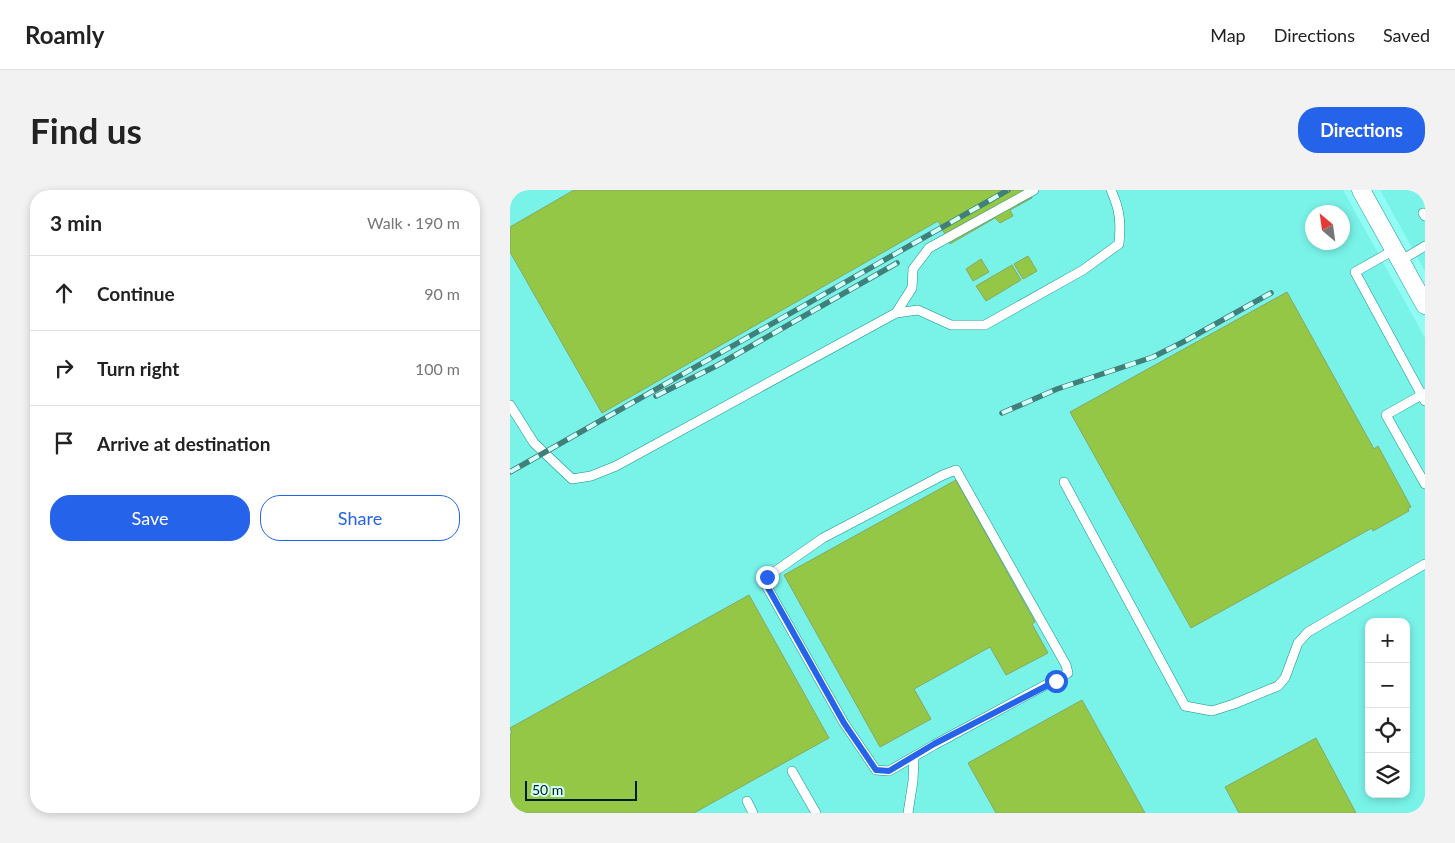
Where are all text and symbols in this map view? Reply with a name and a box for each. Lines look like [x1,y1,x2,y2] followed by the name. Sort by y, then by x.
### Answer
[25,20,104,49] text: Roamly
[1210,24,1246,46] text: Map
[1274,24,1355,46] text: Directions
[1383,24,1430,46] text: Saved
[1298,107,1425,153] button: Directions
[30,109,142,151] text: Find us
[1305,205,1350,250] north arrow
[50,210,102,235] text: 3 min
[367,213,460,232] text: Walk · 190 m
[50,279,78,307] icon: ahead
[97,282,175,305] text: Continue
[424,284,460,303] text: 90 m
[50,354,78,382] icon: right
[97,357,179,380] text: Turn right
[415,359,460,378] text: 100 m
[50,429,78,457] icon: arrive
[97,432,270,455] text: Arrive at destination
[50,495,250,541] button: Save
[260,495,460,541] button: Share
[756,566,779,589] route end
[1365,618,1410,798] map controls
[1365,618,1410,663] button: +
[1365,663,1410,708] button: −
[1045,670,1068,693] route start
[1365,708,1410,753] button: locate
[1365,753,1410,798] button: layers
[525,778,638,801] scale bar
[532,781,563,798] text: 50 m

